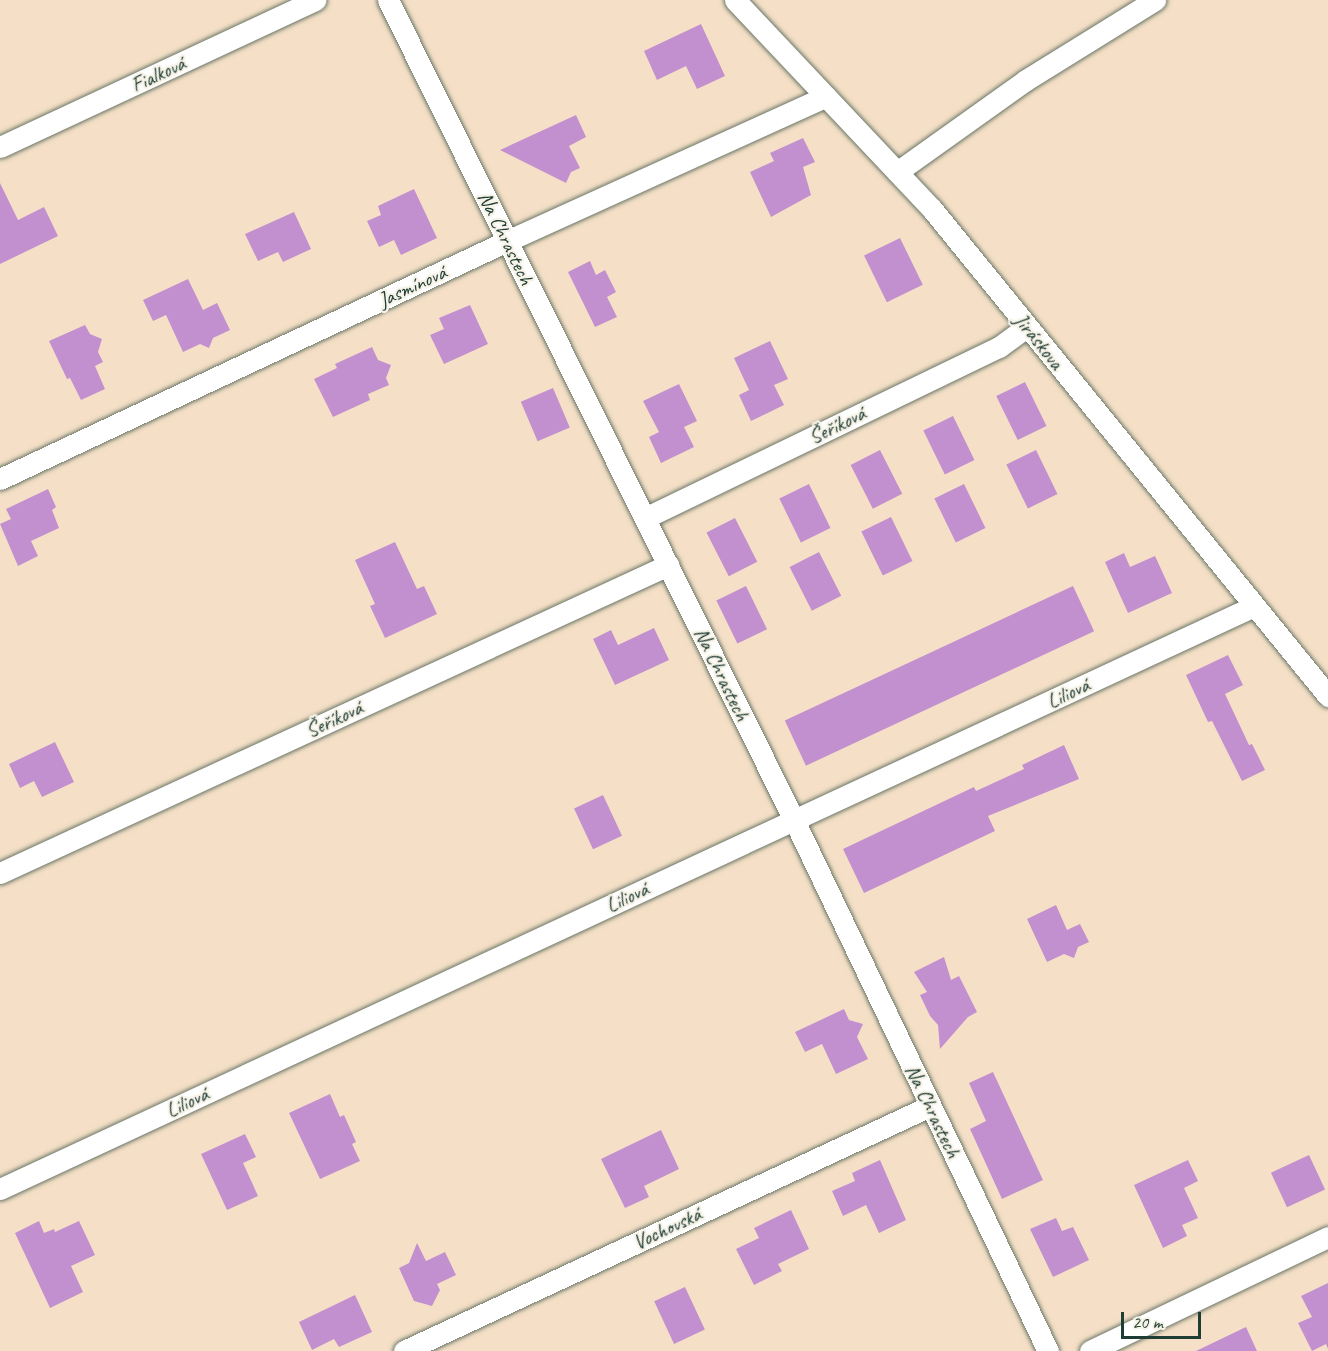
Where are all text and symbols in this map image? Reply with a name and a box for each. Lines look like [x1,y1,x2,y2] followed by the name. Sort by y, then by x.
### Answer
[127,51,189,97] street label: Fialková
[473,187,539,289] street label: Na Chrastech
[374,259,450,313] street label: Jasmínová
[1009,308,1069,374] street label: Jiráskova
[805,401,869,449] street label: Šeříková
[689,623,755,725] street label: Na Chrastech
[1043,672,1093,714] street label: Liliová
[302,695,366,743] street label: Šeříková
[602,876,652,918] street label: Liliová
[900,1060,966,1162] street label: Na Chrastech
[162,1081,212,1123] street label: Liliová
[629,1201,705,1255] street label: Vochovská
[1124,1300,1204,1338] scale bar
[1132,1311,1163,1333] text: 20 m

